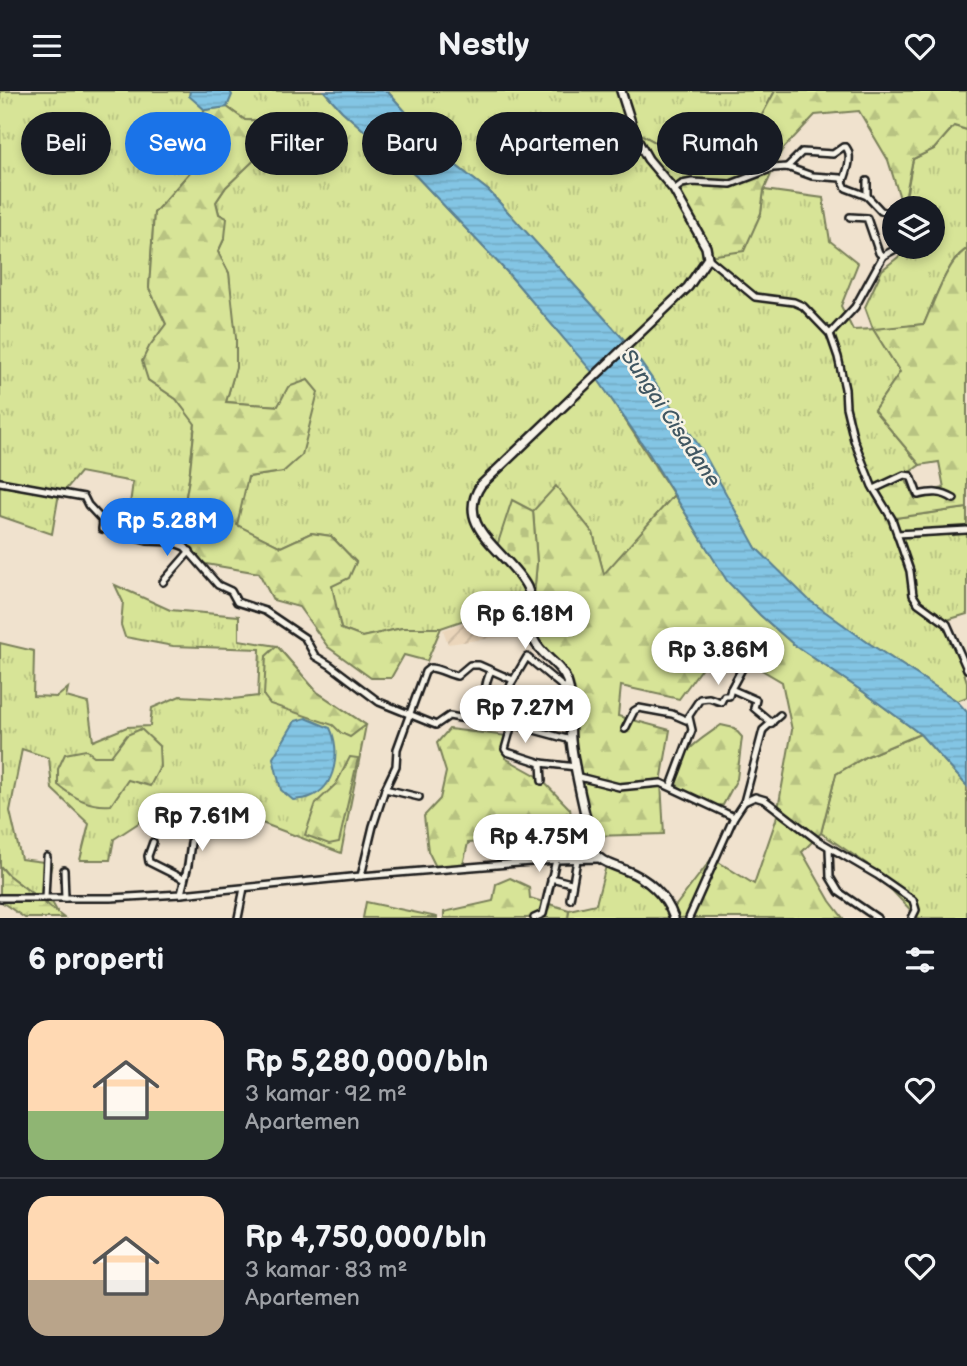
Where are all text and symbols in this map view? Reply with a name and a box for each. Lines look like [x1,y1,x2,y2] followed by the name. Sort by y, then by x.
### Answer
[438,26,529,65] text: Nestly
[28,27,66,65] icon: menu
[901,27,939,65] icon: heart
[21,112,111,175] chip: Beli
[125,112,231,175] chip: Sewa
[245,112,348,175] chip: Filter
[362,112,462,175] chip: Baru
[476,112,643,175] chip: Apartemen
[657,112,783,175] chip: Rumah
[882,196,945,259] map controls
[882,196,945,259] button: layers
[615,345,726,492] water label: Sungai Cisadane
[95,498,239,558] pin: Rp 5.28M
[117,507,217,535] text: Rp 5.28M
[453,591,597,651] pin: Rp 6.18M
[476,600,574,628] text: Rp 6.18M
[646,627,790,687] pin: Rp 3.86M
[667,636,769,664] text: Rp 3.86M
[453,685,597,745] pin: Rp 7.27M
[476,694,574,722] text: Rp 7.27M
[130,793,274,853] pin: Rp 7.61M
[154,802,250,830] text: Rp 7.61M
[467,815,611,874] pin: Rp 4.75M
[489,823,589,851] text: Rp 4.75M
[901,941,939,979] icon: filters
[28,942,164,978] text: 6 properti
[245,1044,489,1080] text: Rp 5,280,000/bln
[84,1048,168,1132] icon: home
[901,1071,939,1109] icon: heart
[245,1080,407,1108] text: 3 kamar · 92 m²
[245,1108,360,1136] text: Apartemen
[245,1220,487,1256] text: Rp 4,750,000/bln
[84,1224,168,1308] icon: home
[901,1247,939,1285] icon: heart
[245,1256,407,1284] text: 3 kamar · 83 m²
[245,1284,360,1312] text: Apartemen

